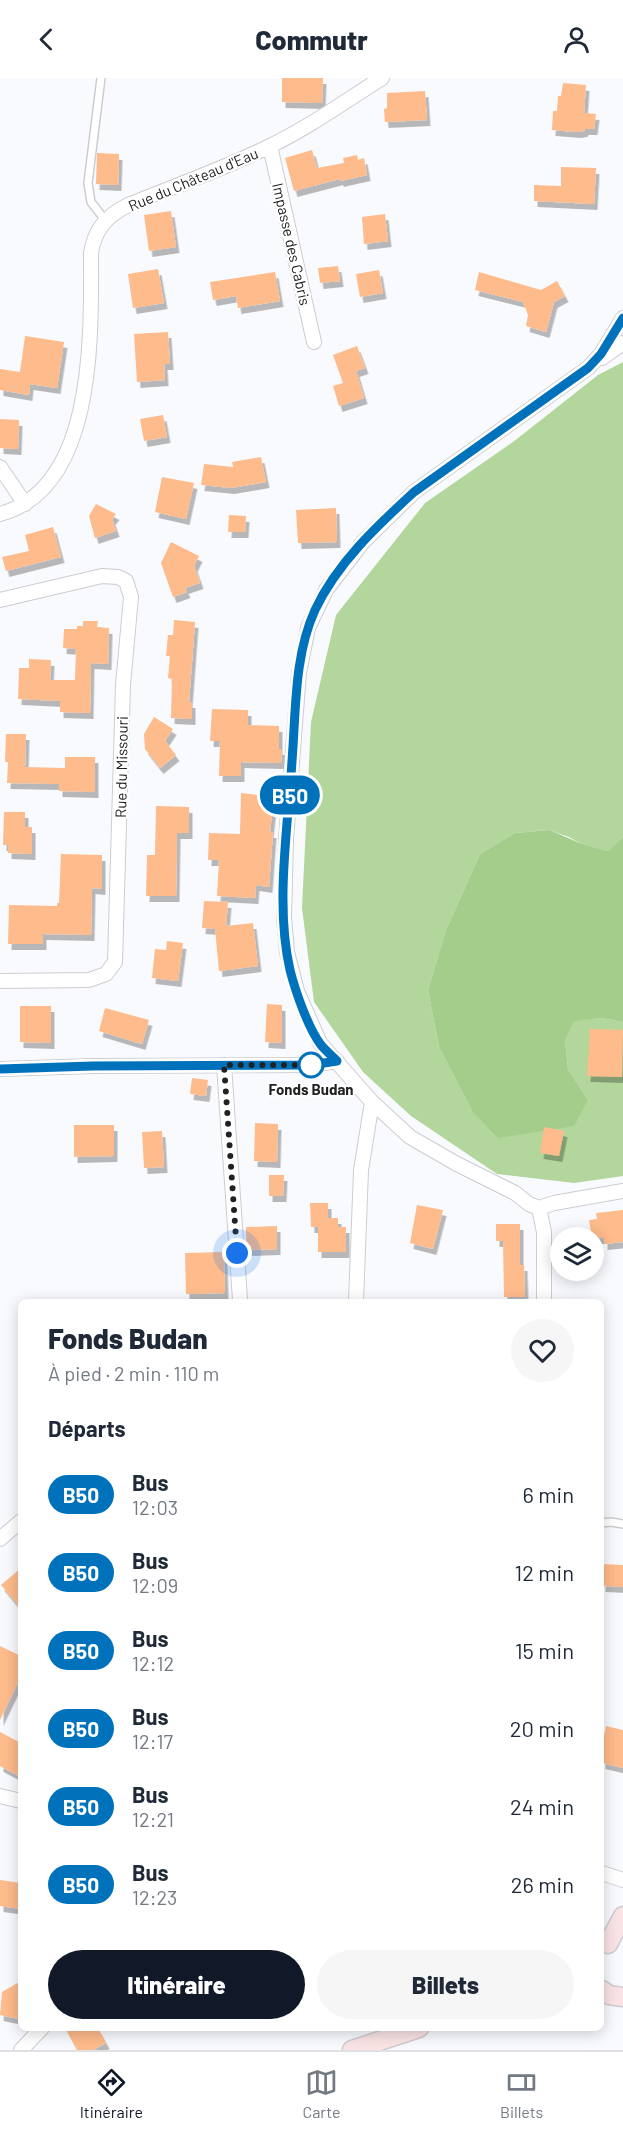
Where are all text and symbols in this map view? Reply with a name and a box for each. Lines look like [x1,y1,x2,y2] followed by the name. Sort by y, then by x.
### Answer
[30,23,63,56] icon: back
[255,23,368,55] text: Commutr
[560,23,593,56] icon: person
[125,144,261,214] street label: Rue du Château d'Eau
[269,181,315,307] street label: Impasse des Cabris
[111,716,131,818] street label: Rue du Missouri
[256,776,324,814] line badge: B50
[272,783,308,808] text: B50
[298,1052,324,1078] marker: Fonds Budan
[268,1080,354,1098] place label: Fonds Budan
[550,1227,604,1281] map controls
[550,1227,604,1281] button: layers
[222,1238,252,1268] your location
[511,1319,574,1382] button: heart
[48,1321,208,1355] text: Fonds Budan
[48,1361,219,1385] text: À pied · 2 min · 110 m
[48,1415,126,1441] text: Départs
[132,1469,169,1495] text: Bus
[523,1481,574,1507] text: 6 min
[63,1482,99,1507] text: B50
[132,1495,178,1519] text: 12:03
[132,1547,169,1573] text: Bus
[514,1559,574,1585] text: 12 min
[63,1560,99,1585] text: B50
[132,1573,178,1597] text: 12:09
[132,1625,169,1651] text: Bus
[515,1637,574,1663] text: 15 min
[63,1638,99,1663] text: B50
[132,1651,174,1675] text: 12:12
[132,1703,169,1729] text: Bus
[510,1715,574,1741] text: 20 min
[63,1716,99,1741] text: B50
[132,1729,173,1753] text: 12:17
[132,1781,169,1807] text: Bus
[510,1793,574,1819] text: 24 min
[63,1794,99,1819] text: B50
[132,1807,174,1831] text: 12:21
[132,1859,169,1885] text: Bus
[511,1871,574,1897] text: 26 min
[63,1872,99,1897] text: B50
[132,1885,177,1909] text: 12:23
[48,1950,305,2019] button: Itinéraire
[317,1950,574,2019] button: Billets
[80,2066,143,2121] tab: Itinéraire
[303,2066,340,2121] tab: Carte
[500,2066,543,2121] tab: Billets

